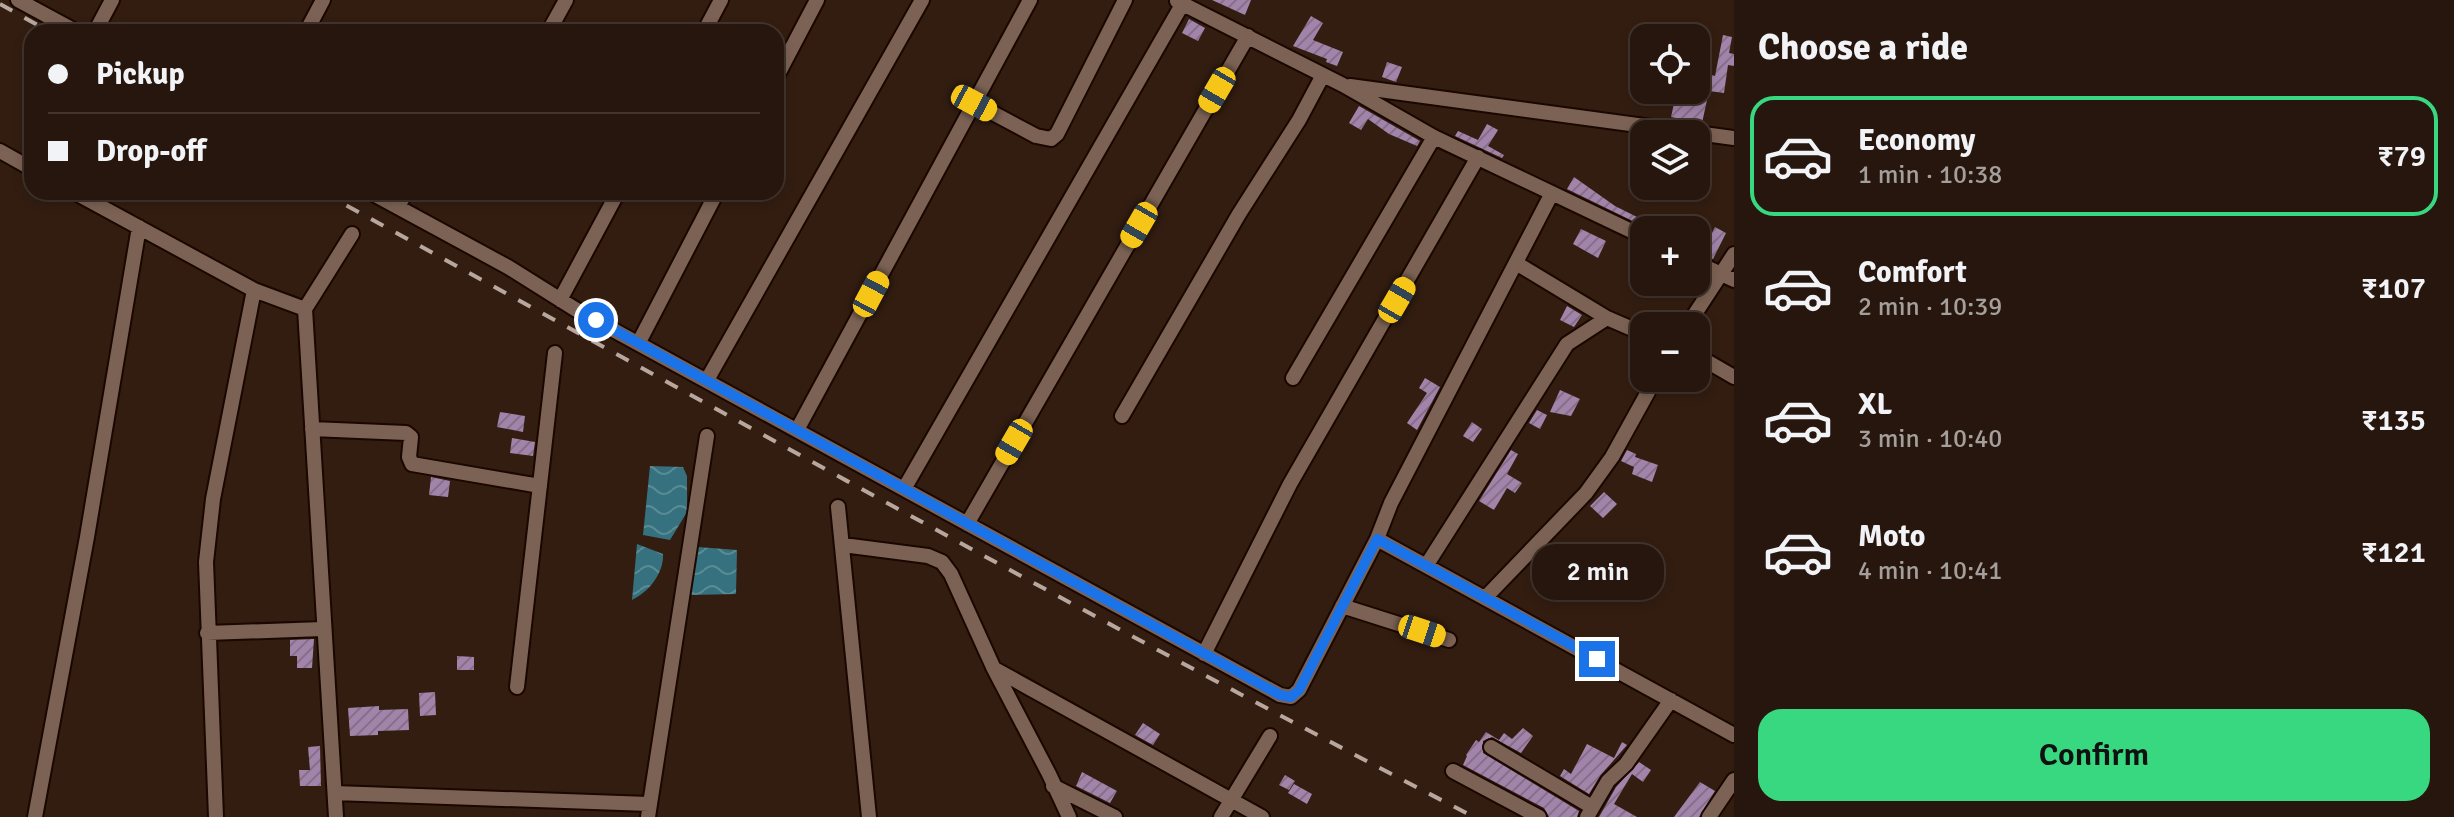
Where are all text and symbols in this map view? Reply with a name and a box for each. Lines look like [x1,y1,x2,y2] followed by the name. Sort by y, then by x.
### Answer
[1630,24,1710,392] map controls
[1630,24,1710,104] button: locate
[1758,25,1968,70] text: Choose a ride
[96,56,185,93] text: Pickup
[1195,63,1239,117] car
[947,81,1001,125] car
[1630,120,1710,200] button: layers
[1762,120,1834,192] icon: car
[1858,122,1975,159] text: Economy
[96,133,206,170] text: Drop-off
[2377,138,2426,175] text: ₹79
[1858,159,2002,191] text: 1 min · 10:38
[1117,198,1161,252] car
[1630,216,1710,296] button: +
[1762,252,1834,324] icon: car
[1858,254,1967,291] text: Comfort
[849,267,893,321] car
[2361,270,2426,307] text: ₹107
[1375,273,1419,327] car
[1858,291,2002,323] text: 2 min · 10:39
[578,302,614,338] route start
[1630,312,1710,392] button: −
[1762,384,1834,456] icon: car
[1858,386,1892,423] text: XL
[2361,402,2426,439] text: ₹135
[992,415,1036,469] car
[1858,423,2002,455] text: 3 min · 10:40
[1762,516,1834,588] icon: car
[1858,518,1925,555] text: Moto
[2361,534,2426,571] text: ₹121
[1531,543,1663,599] callout: 2 min
[1858,555,2002,587] text: 4 min · 10:41
[1567,556,1629,588] text: 2 min
[1395,612,1449,650] car
[1579,641,1615,677] route end
[1758,709,2430,801] button: Confirm

